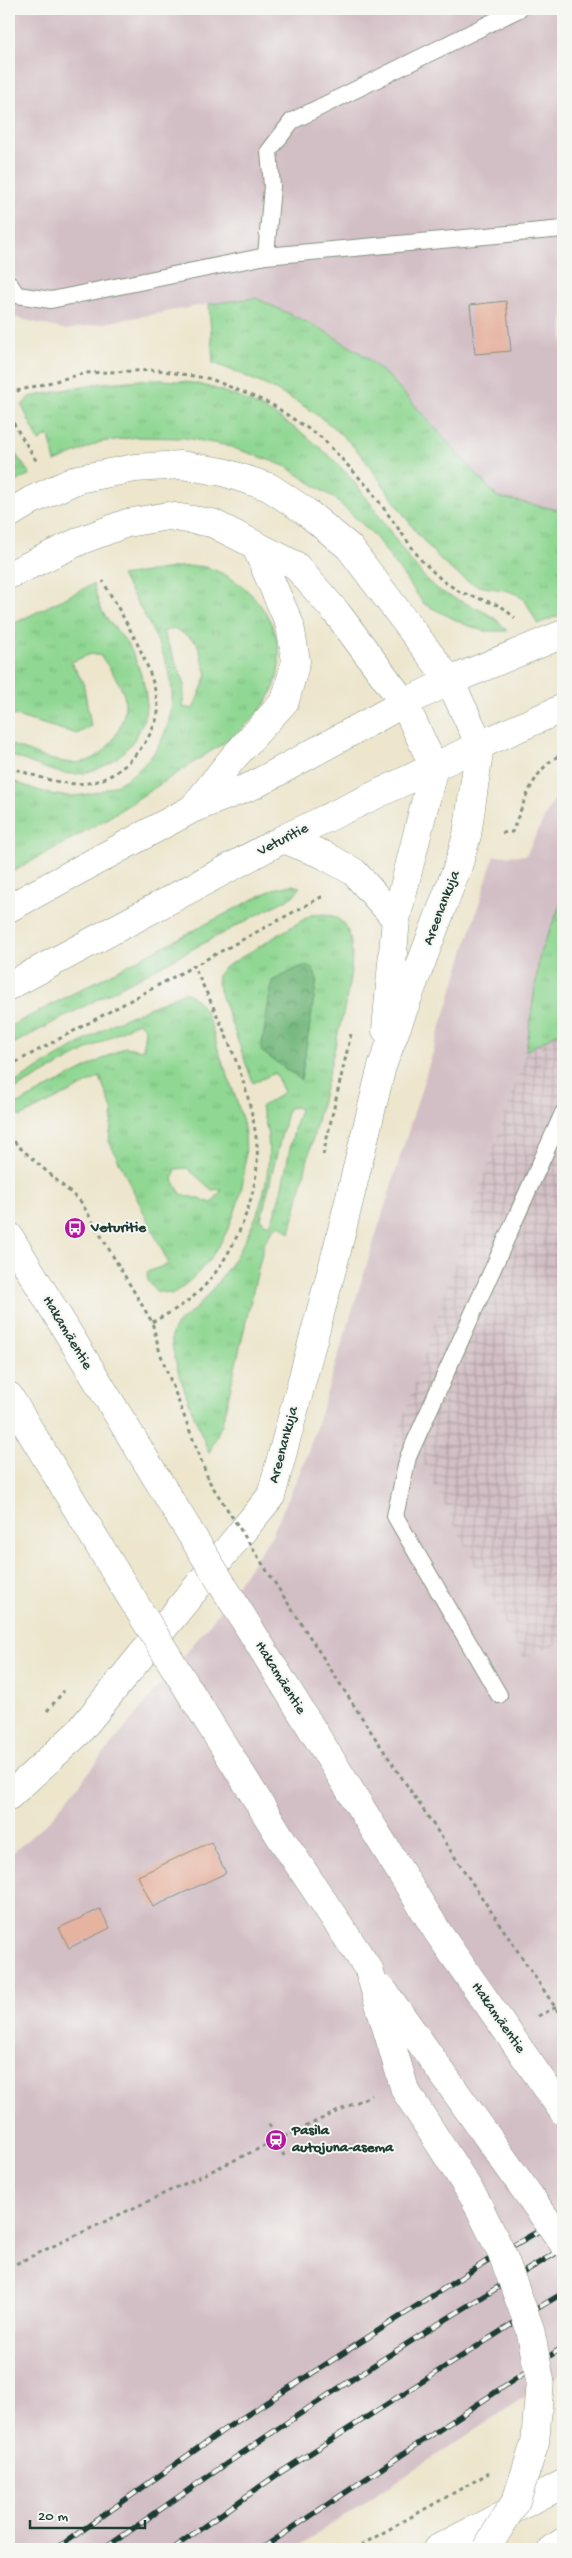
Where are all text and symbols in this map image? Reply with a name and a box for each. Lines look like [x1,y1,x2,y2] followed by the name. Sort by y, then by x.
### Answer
[254,819,312,861] street label: Veturitie
[420,867,465,948] street label: Areenankuja
[63,1216,87,1240] bus stop icon: Veturitie
[90,1219,147,1237] place label: Veturitie
[38,1293,96,1373] street label: Hakamäentie
[265,1404,303,1485] street label: Areenankuja
[250,1638,310,1718] street label: Hakamäentie
[467,1979,529,2057] street label: Hakamäentie
[291,2122,394,2157] place label: Pasila autojuna-asema
[264,2128,288,2152] station icon: Pasila autojuna-asema
[30,2498,145,2530] scale bar
[38,2508,68,2526] text: 20 m

